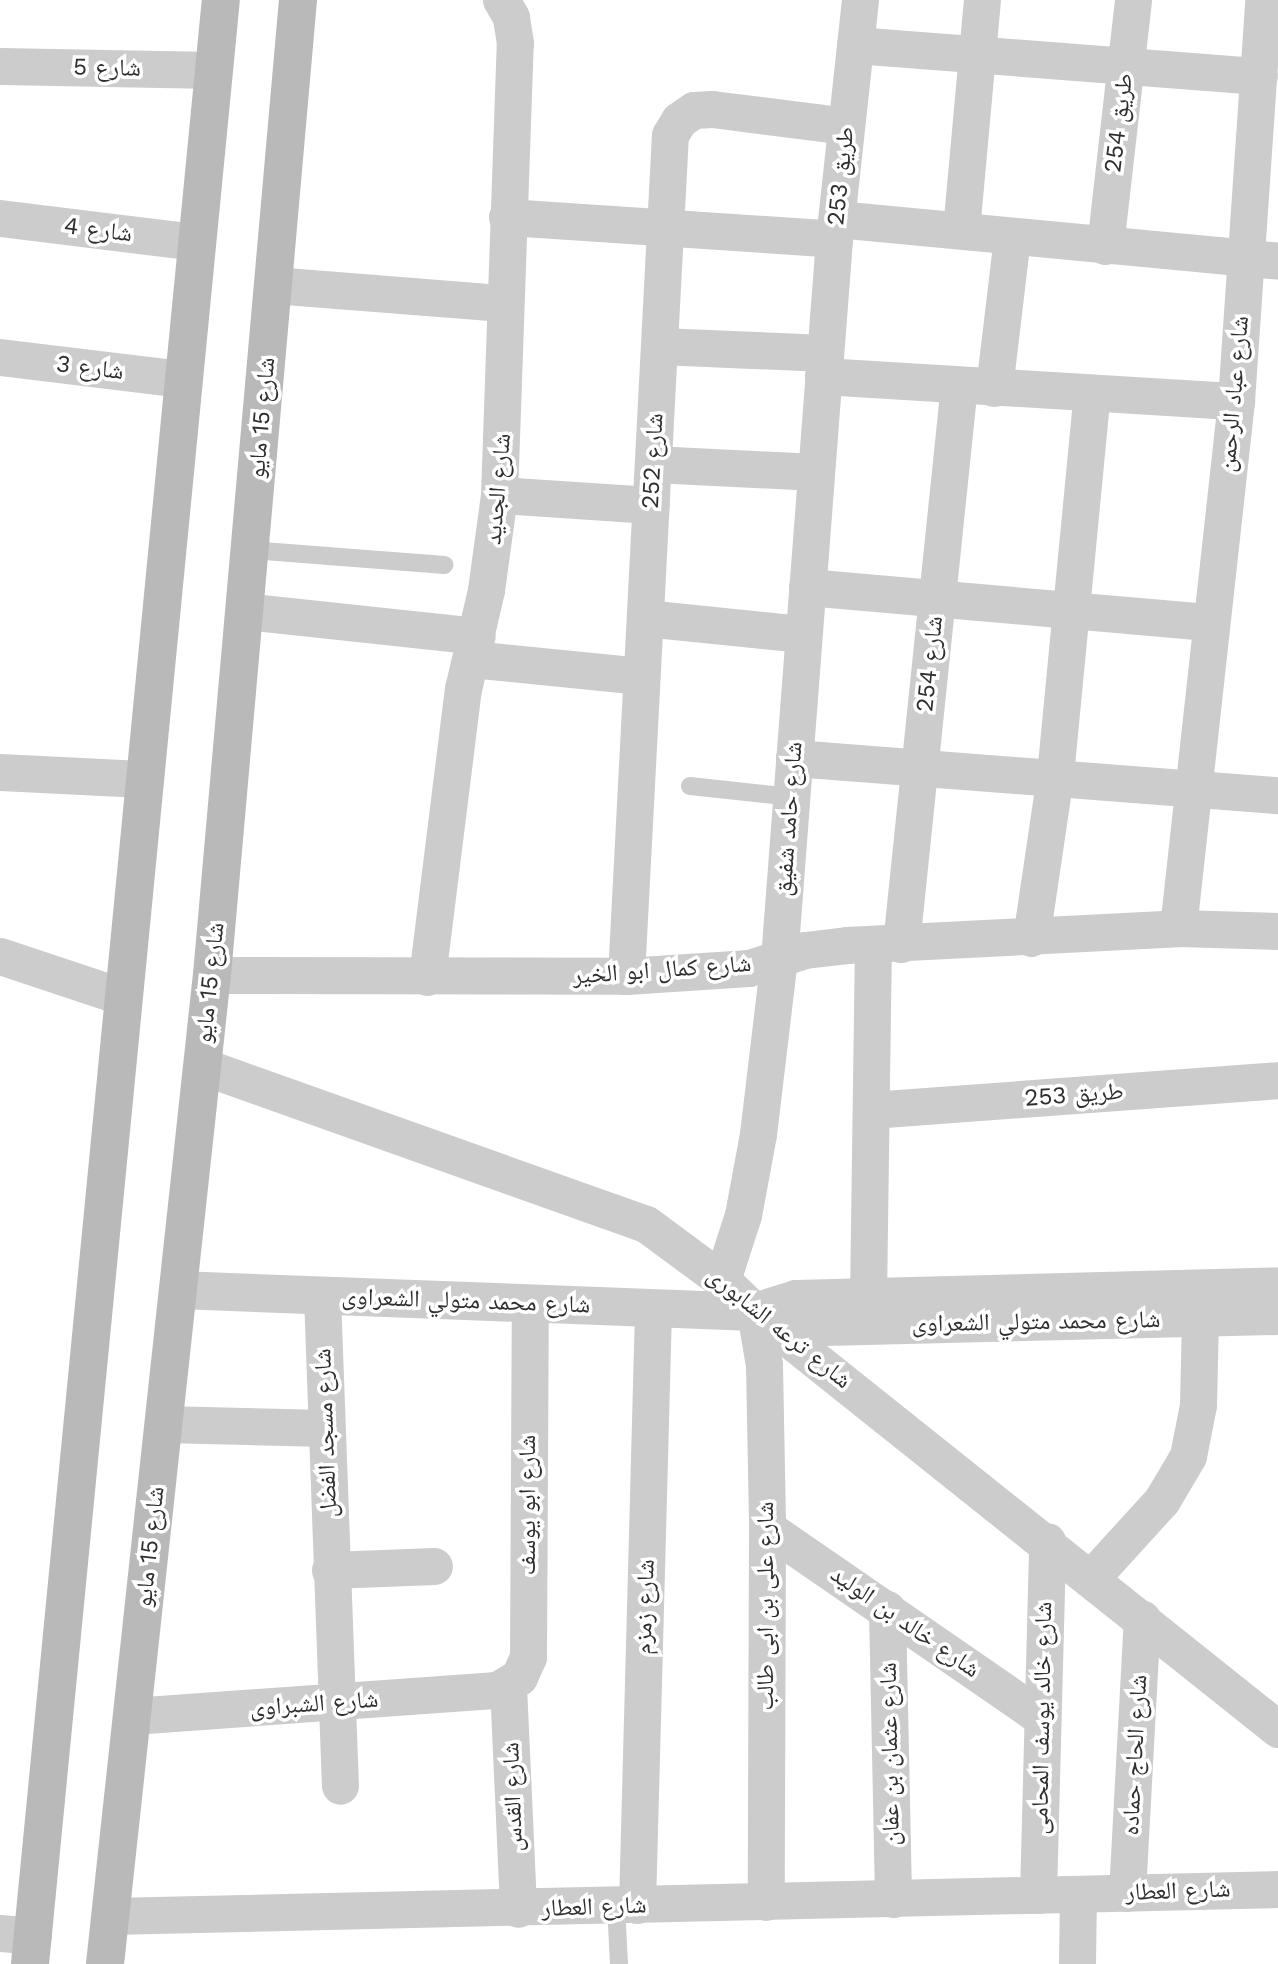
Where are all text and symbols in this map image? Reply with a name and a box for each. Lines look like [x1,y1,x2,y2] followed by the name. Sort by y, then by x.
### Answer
[73,53,141,83] street label: شارع 5
[1099,72,1139,174] street label: طريق 254
[821,125,861,227] street label: طريق 253
[62,212,134,248] street label: شارع 4
[1213,315,1255,473] street label: شارع عباد الرحمن
[55,350,125,386] street label: شارع 3
[242,356,282,480] street label: شارع 15 مايو
[636,412,670,510] street label: شارع 252
[479,432,517,546] street label: شارع الجديد
[911,615,949,713] street label: شارع 254
[769,741,809,897] street label: شارع حامد شفيق
[189,921,231,1045] street label: شارع 15 مايو
[572,949,752,991] street label: شارع كمال ابو الخير
[1023,1077,1125,1113] street label: طريق 253
[701,1261,857,1395] street label: شارع ترعه الشابورى
[341,1282,591,1320] street label: شارع محمد متولي الشعراوى
[911,1305,1161,1339] street label: شارع محمد متولي الشعراوى
[309,1348,343,1518] street label: شارع مسجد الفضل
[514,1435,542,1575] street label: شارع ابو يوسف
[129,1485,171,1609] street label: شارع 15 مايو
[752,1502,780,1710] street label: شارع على بن ابى طالب
[629,1559,661,1655] street label: شارع زمزم
[825,1560,985,1684] street label: شارع خالد بن الوليد
[1026,1601,1058,1835] street label: شارع خالد يوسف المحامى
[874,1662,906,1846] street label: شارع عثمان بن عفان
[1116,1674,1154,1836] street label: شارع الحاج حماده
[249,1685,379,1723] street label: شارع الشبراوى
[497,1742,529,1852] street label: شارع القدس
[1125,1875,1231,1907] street label: شارع العطار
[541,1891,647,1923] street label: شارع العطار

